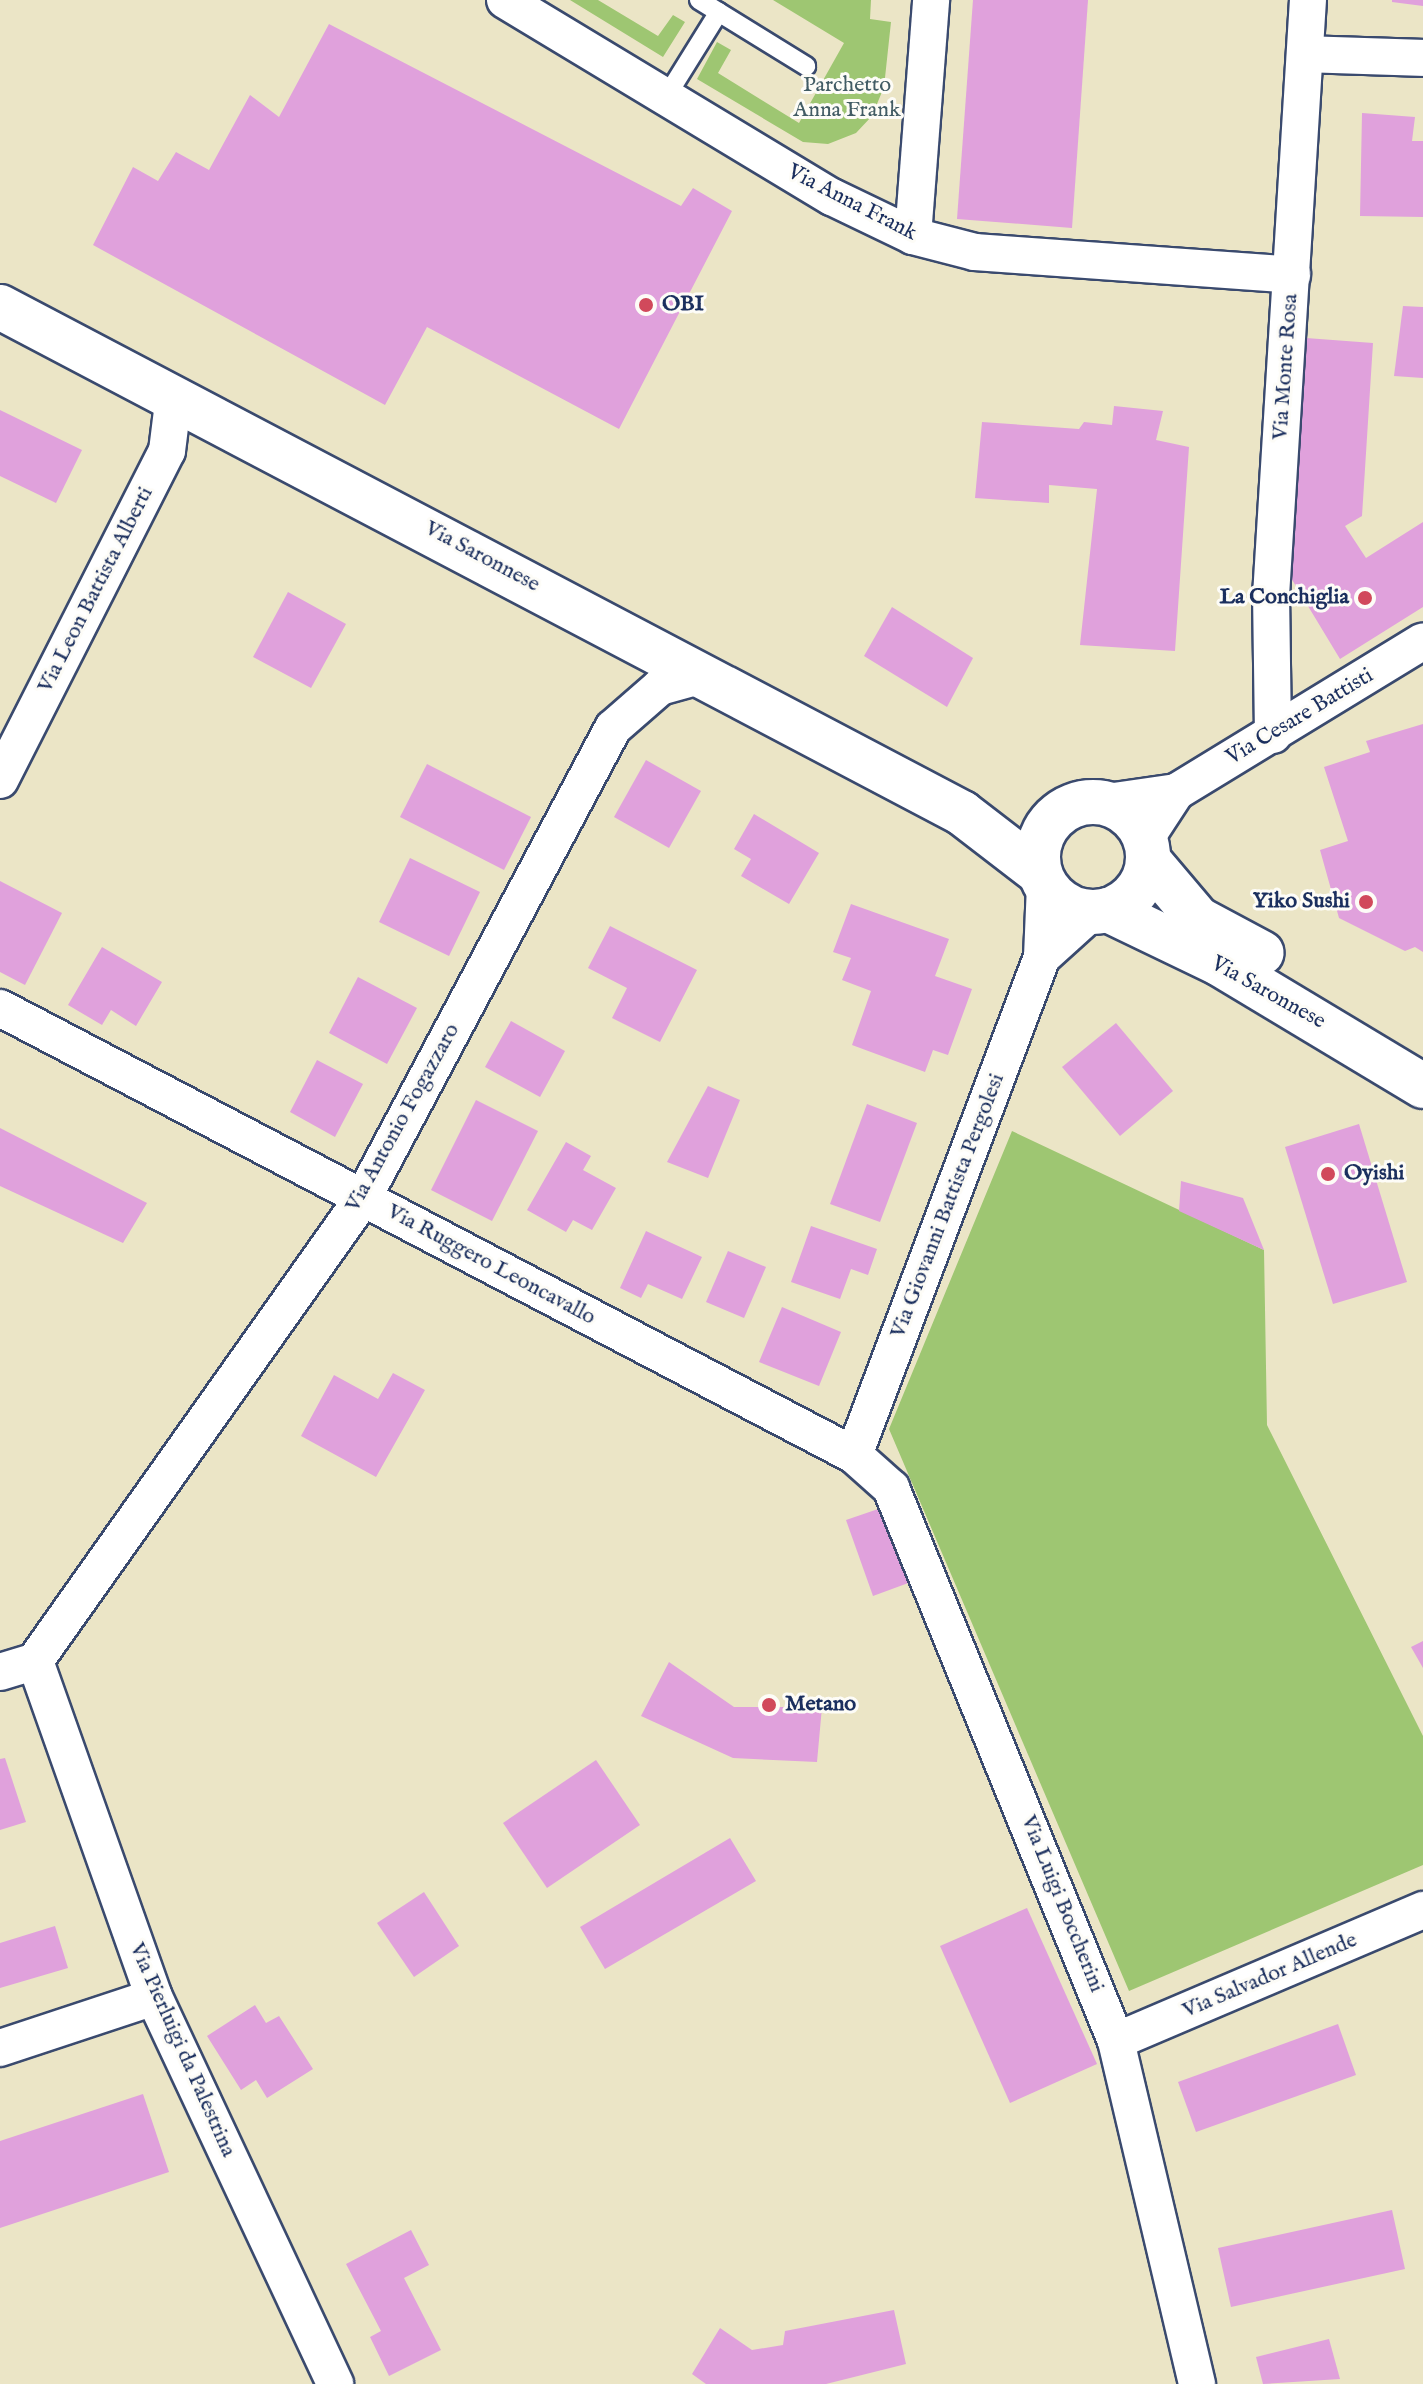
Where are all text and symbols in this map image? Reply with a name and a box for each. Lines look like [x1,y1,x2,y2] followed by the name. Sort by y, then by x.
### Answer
[793,72,901,124] park label: Parchetto Anna Frank
[783,159,921,247] street label: Via Anna Frank
[662,292,704,318] place label: OBI
[1268,293,1304,441] street label: Via Monte Rosa
[637,296,655,314] marker: OBI
[33,483,159,697] street label: Via Leon Battista Alberti
[420,516,544,598] street label: Via Saronnese
[1219,585,1349,611] place label: La Conchiglia
[1356,589,1374,607] marker: La Conchiglia
[1222,663,1378,771] street label: Via Cesare Battisti
[1253,889,1350,915] place label: Yiko Sushi
[1357,893,1375,911] marker: Yiko Sushi
[1206,951,1330,1035] street label: Via Saronnese
[340,1019,466,1217] street label: Via Antonio Fogazzaro
[885,1070,1011,1342] street label: Via Giovanni Battista Pergolesi
[1344,1161,1404,1187] place label: Oyishi
[1319,1165,1337,1183] marker: Oyishi
[382,1199,600,1331] street label: Via Ruggero Leoncavallo
[785,1692,856,1718] place label: Metano
[760,1696,778,1714] marker: Metano
[1014,1812,1110,1996] street label: Via Luigi Boccherini
[1179,1927,1361,2025] street label: Via Salvador Allende
[123,1939,241,2161] street label: Via Pierluigi da Palestrina

